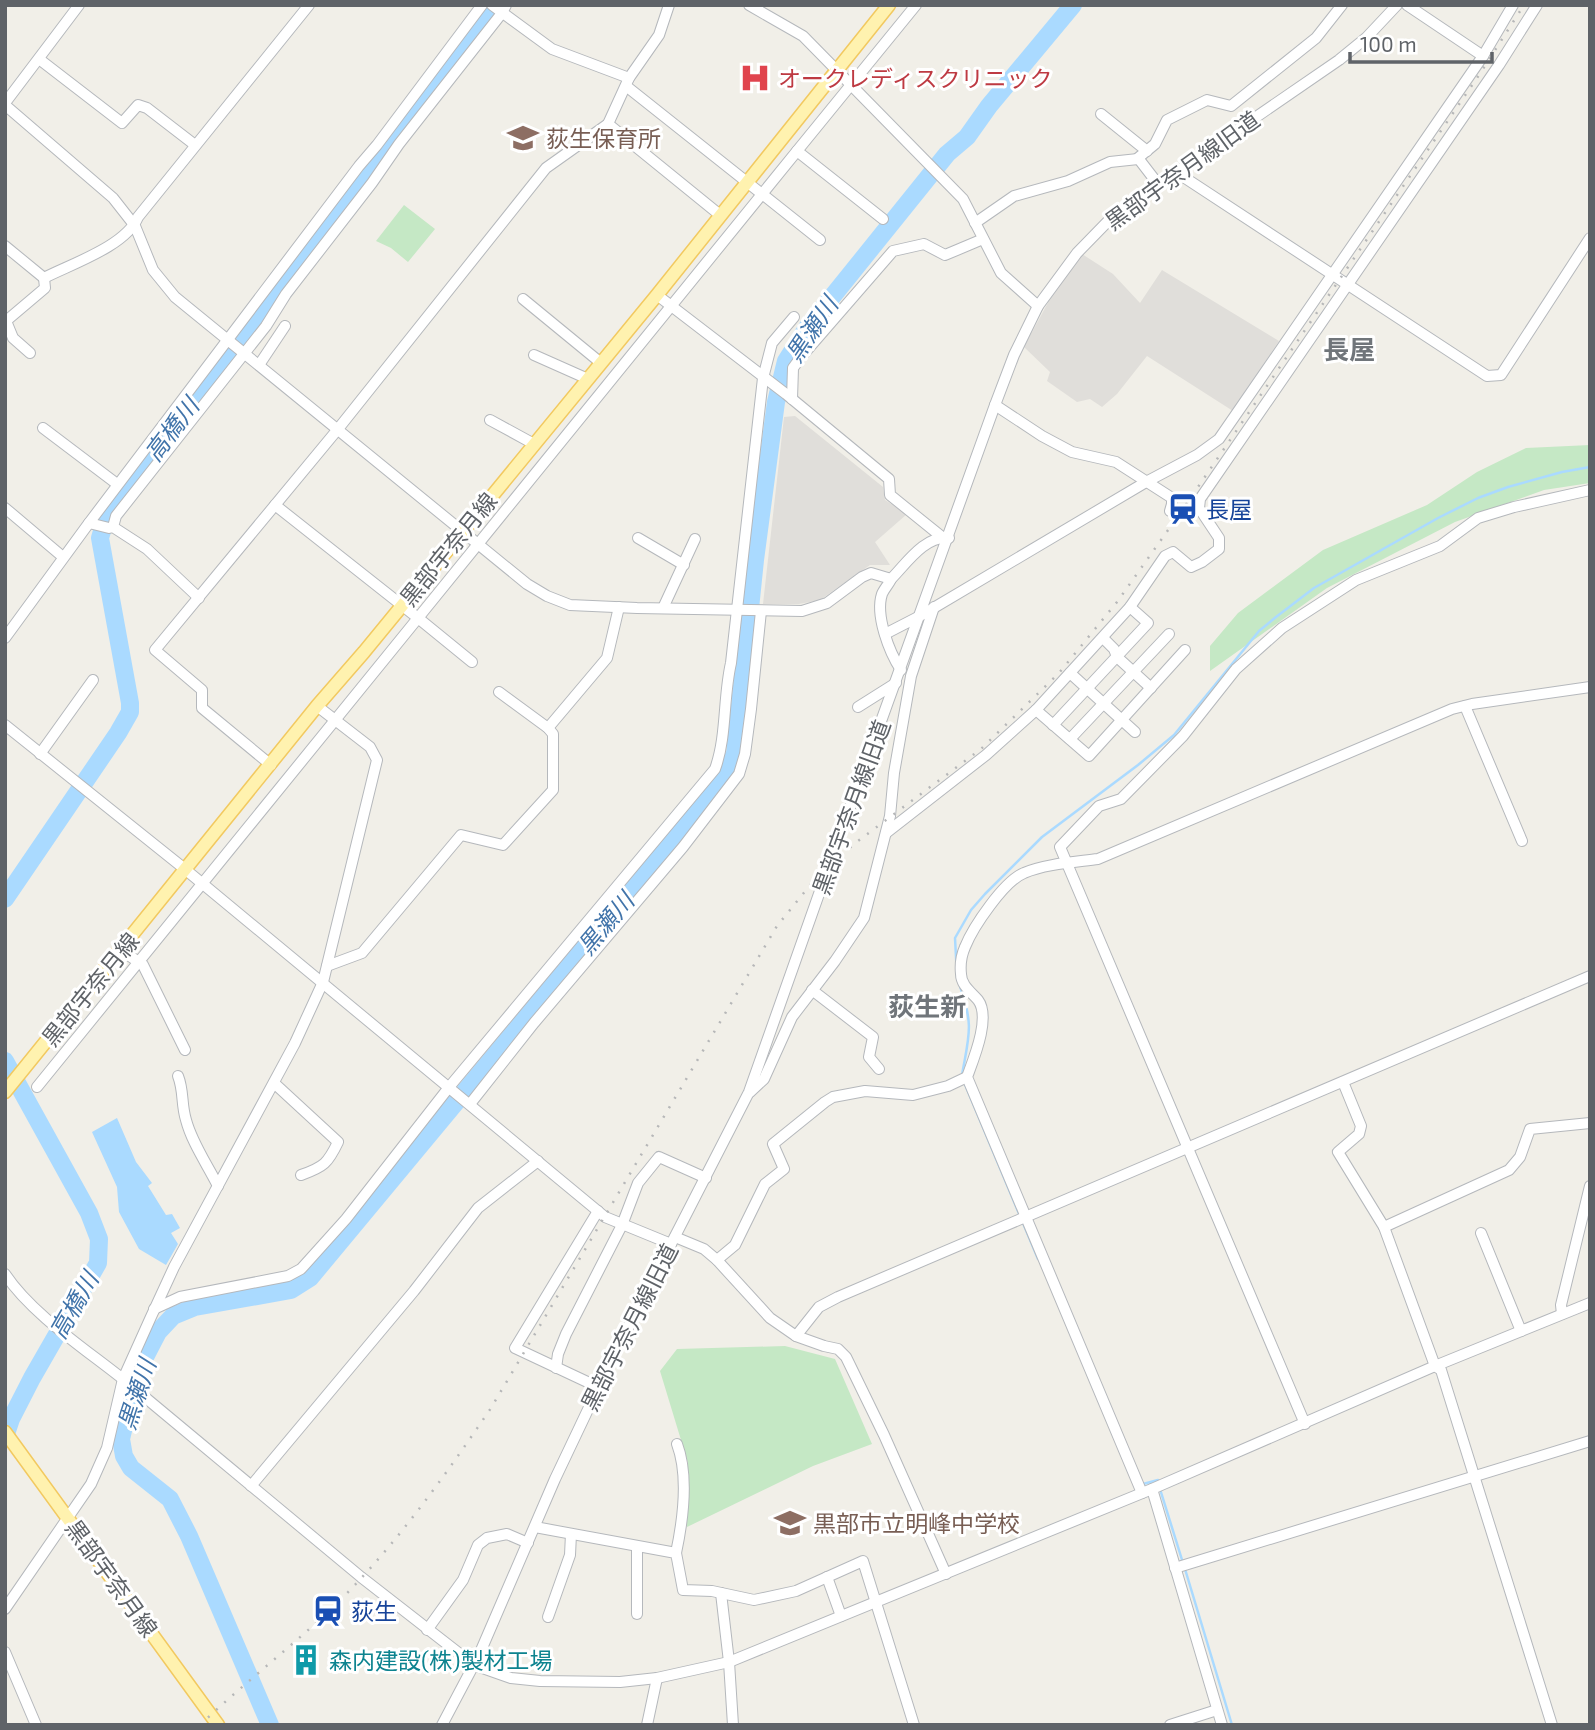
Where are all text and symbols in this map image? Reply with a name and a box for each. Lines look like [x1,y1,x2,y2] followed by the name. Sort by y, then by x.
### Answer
[1350,21,1492,65] scale bar
[1360,31,1417,56] text: 100 m
[738,61,772,95] hospital icon: オークレディスクリニック
[778,64,1052,92] place label: オークレディスクリニック
[1099,105,1265,235] street label: 黒部宇奈月線旧道
[506,121,540,155] school or university icon: 荻生保育所
[546,124,661,152] place label: 荻生保育所
[779,289,845,367] water label: 黒瀬川
[1323,333,1375,364] district label: 長屋
[138,389,206,466] water label: 高橋川
[394,487,502,611] street label: 黒部宇奈月線
[1166,492,1200,526] station icon: 長屋
[1206,495,1252,523] place label: 長屋
[806,716,896,898] street label: 黒部宇奈月線旧道
[571,884,641,960] water label: 黒瀬川
[36,927,144,1051] street label: 黒部宇奈月線
[888,990,966,1021] district label: 荻生新
[575,1239,683,1415] street label: 黒部宇奈月線旧道
[42,1264,105,1343] water label: 高橋川
[111,1352,162,1433] water label: 黒瀬川
[773,1506,807,1540] school or university icon: 黒部市立明峰中学校
[813,1509,1020,1537] place label: 黒部市立明峰中学校
[60,1514,164,1642] street label: 黒部宇奈月線
[311,1594,345,1628] station icon: 荻生
[351,1597,397,1625] place label: 荻生
[289,1643,323,1677] building icon: 森内建設(株)製材工場
[329,1646,553,1674] place label: 森内建設(株)製材工場

